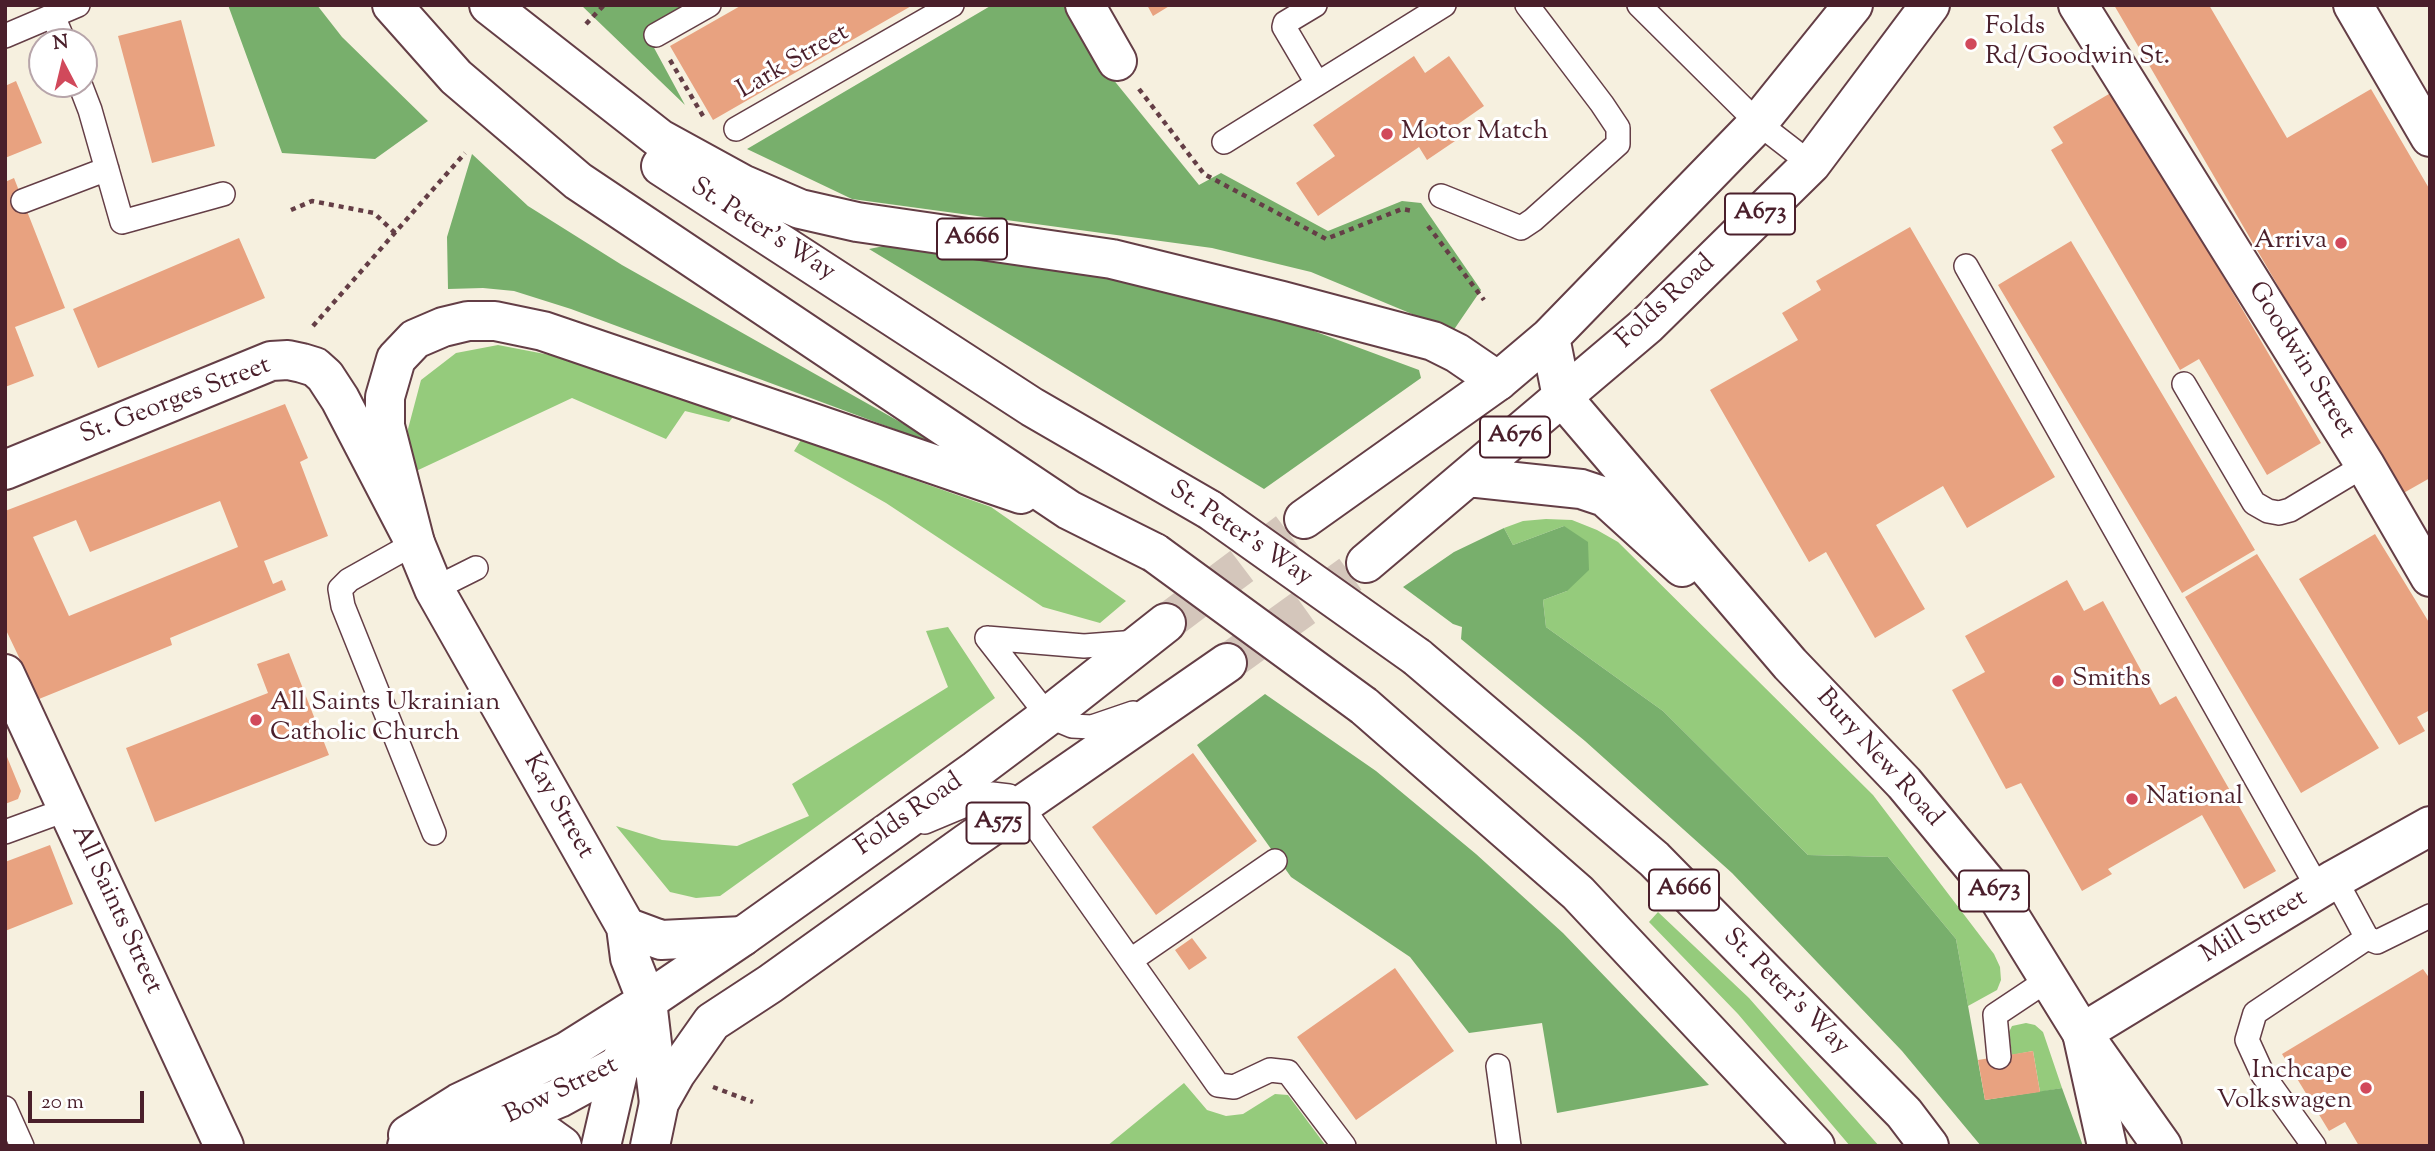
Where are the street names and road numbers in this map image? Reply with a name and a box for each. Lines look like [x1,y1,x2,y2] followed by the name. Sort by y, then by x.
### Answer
[733,19,855,107] street label: Lark Street
[684,173,840,289] street label: St. Peter's Way
[1725,194,1795,234] road number: A673
[937,219,1007,260] road number: A666
[1611,249,1723,357] street label: Folds Road
[2239,277,2361,445] street label: Goodwin Street
[76,351,276,453] street label: St. Georges Street
[1480,416,1550,458] road number: A676
[1162,476,1318,594] street label: St. Peter's Way
[1808,683,1948,835] street label: Bury New Road
[514,749,600,865] street label: Kay Street
[850,768,970,864] street label: Folds Road
[967,802,1030,844] road number: A575
[62,821,168,999] street label: All Saints Street
[1649,870,1719,910] road number: A666
[1959,870,2029,912] road number: A673
[2196,884,2314,972] street label: Mill Street
[1715,923,1855,1063] street label: St. Peter's Way
[500,1051,624,1133] street label: Bow Street

